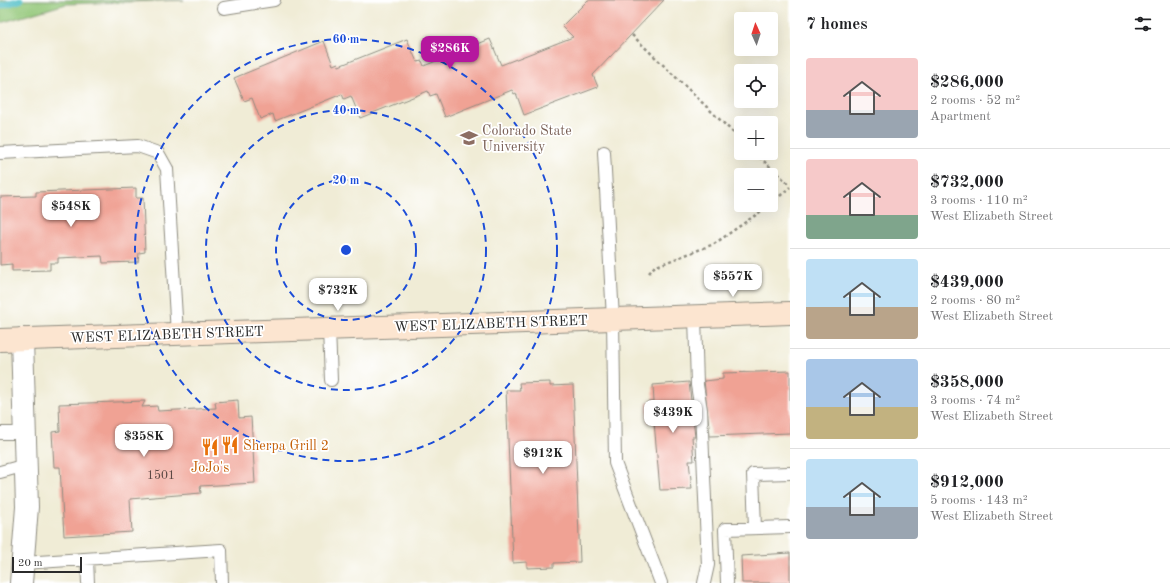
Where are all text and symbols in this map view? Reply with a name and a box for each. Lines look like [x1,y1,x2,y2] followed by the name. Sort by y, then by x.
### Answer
[734,12,778,56] north arrow
[734,12,778,212] map controls
[1132,13,1154,35] icon: filters
[806,16,868,33] text: 7 homes
[333,34,360,46] text: 60 m
[422,36,478,70] pin: $286K
[430,42,470,55] text: $286K
[734,64,778,108] button: locate
[838,74,886,122] icon: home
[930,74,1004,91] text: $286,000
[930,94,1020,107] text: 2 rooms · 52 m²
[333,105,360,117] text: 40 m
[930,110,991,123] text: Apartment
[734,116,778,160] button: +
[482,124,572,154] place label: Colorado State University
[459,128,479,148] school or university icon: Colorado State University
[734,168,778,212] button: −
[930,174,1004,191] text: $732,000
[333,175,360,187] text: 20 m
[838,175,886,223] icon: home
[43,194,99,228] pin: $548K
[930,194,1028,207] text: 3 rooms · 110 m²
[51,200,91,213] text: $548K
[930,210,1053,223] text: West Elizabeth Street
[339,243,353,257] centre of rings
[705,264,761,298] pin: $557K
[713,270,753,283] text: $557K
[930,274,1004,291] text: $439,000
[838,275,886,323] icon: home
[310,278,366,312] pin: $732K
[318,284,358,297] text: $732K
[930,294,1020,307] text: 2 rooms · 80 m²
[930,310,1053,323] text: West Elizabeth Street
[394,314,588,334] street label: WEST ELIZABETH STREET
[70,325,264,345] street label: WEST ELIZABETH STREET
[930,374,1004,391] text: $358,000
[838,375,886,423] icon: home
[930,394,1020,407] text: 3 rooms · 74 m²
[645,400,701,434] pin: $439K
[653,406,693,419] text: $439K
[930,410,1053,423] text: West Elizabeth Street
[116,424,172,458] pin: $358K
[124,430,164,443] text: $358K
[220,435,240,455] restaurant icon: Sherpa Grill 2
[200,437,220,457] restaurant icon: JoJo's
[243,439,329,453] place label: Sherpa Grill 2
[515,441,571,475] pin: $912K
[523,447,563,460] text: $912K
[191,461,229,475] place label: JoJo's
[147,469,175,482] house number: 1501
[930,474,1004,491] text: $912,000
[838,475,886,523] icon: home
[930,494,1028,507] text: 5 rooms · 143 m²
[930,510,1053,523] text: West Elizabeth Street
[12,555,82,574] scale bar
[18,558,43,569] text: 20 m

